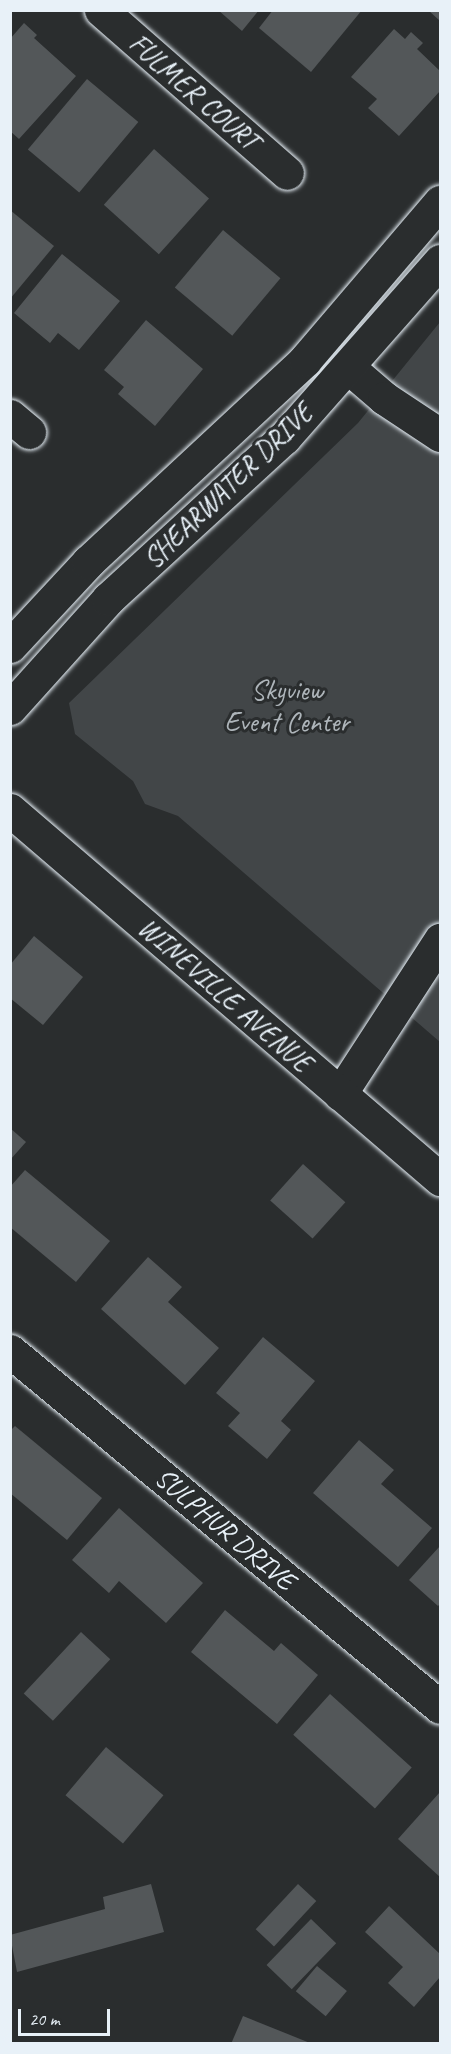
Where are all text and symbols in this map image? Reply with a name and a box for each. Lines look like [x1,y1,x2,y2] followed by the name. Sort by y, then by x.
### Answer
[122,26,266,158] street label: FULMER COURT
[136,396,320,576] street label: SHEARWATER DRIVE
[225,673,349,739] park label: Skyview Event Center
[132,911,318,1079] street label: WINEVILLE AVENUE
[148,1461,302,1597] street label: SULPHUR DRIVE
[21,1997,112,2035] scale bar
[29,2008,60,2030] text: 20 m

